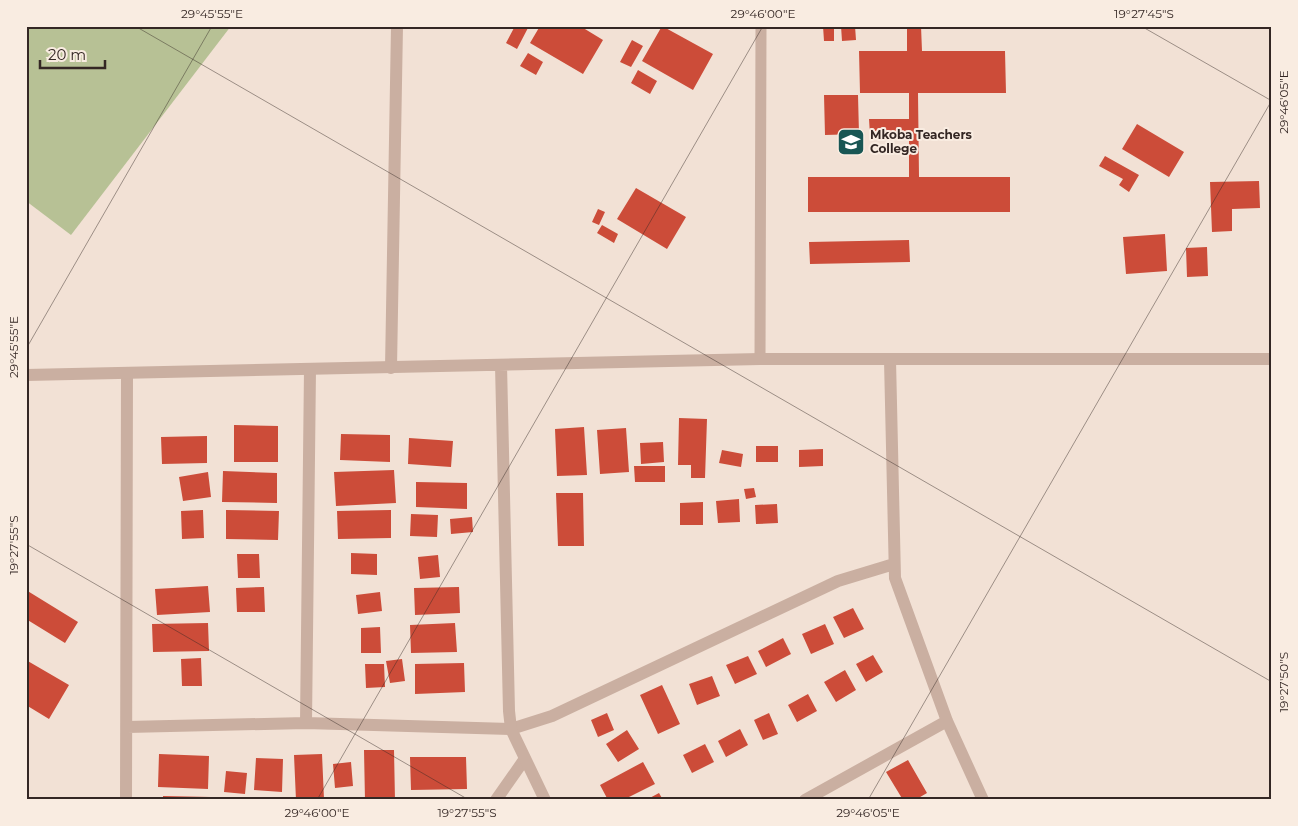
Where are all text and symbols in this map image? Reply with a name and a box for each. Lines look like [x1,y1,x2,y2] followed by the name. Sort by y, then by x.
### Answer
[181,6,243,21] text: 29°45'55"E
[731,6,795,21] text: 29°46'00"E
[1114,6,1174,21] text: 19°27'45"S
[40,38,105,70] scale bar
[48,45,86,64] text: 20 m
[1276,70,1291,134] text: 29°46'05"E
[836,127,866,157] school or university icon: Mkoba Teachers College
[870,127,973,156] place label: Mkoba Teachers College
[6,316,21,378] text: 29°45'55"E
[6,515,21,575] text: 19°27'55"S
[1276,652,1291,712] text: 19°27'50"S
[285,805,349,820] text: 29°46'00"E
[437,805,497,820] text: 19°27'55"S
[836,805,900,820] text: 29°46'05"E

